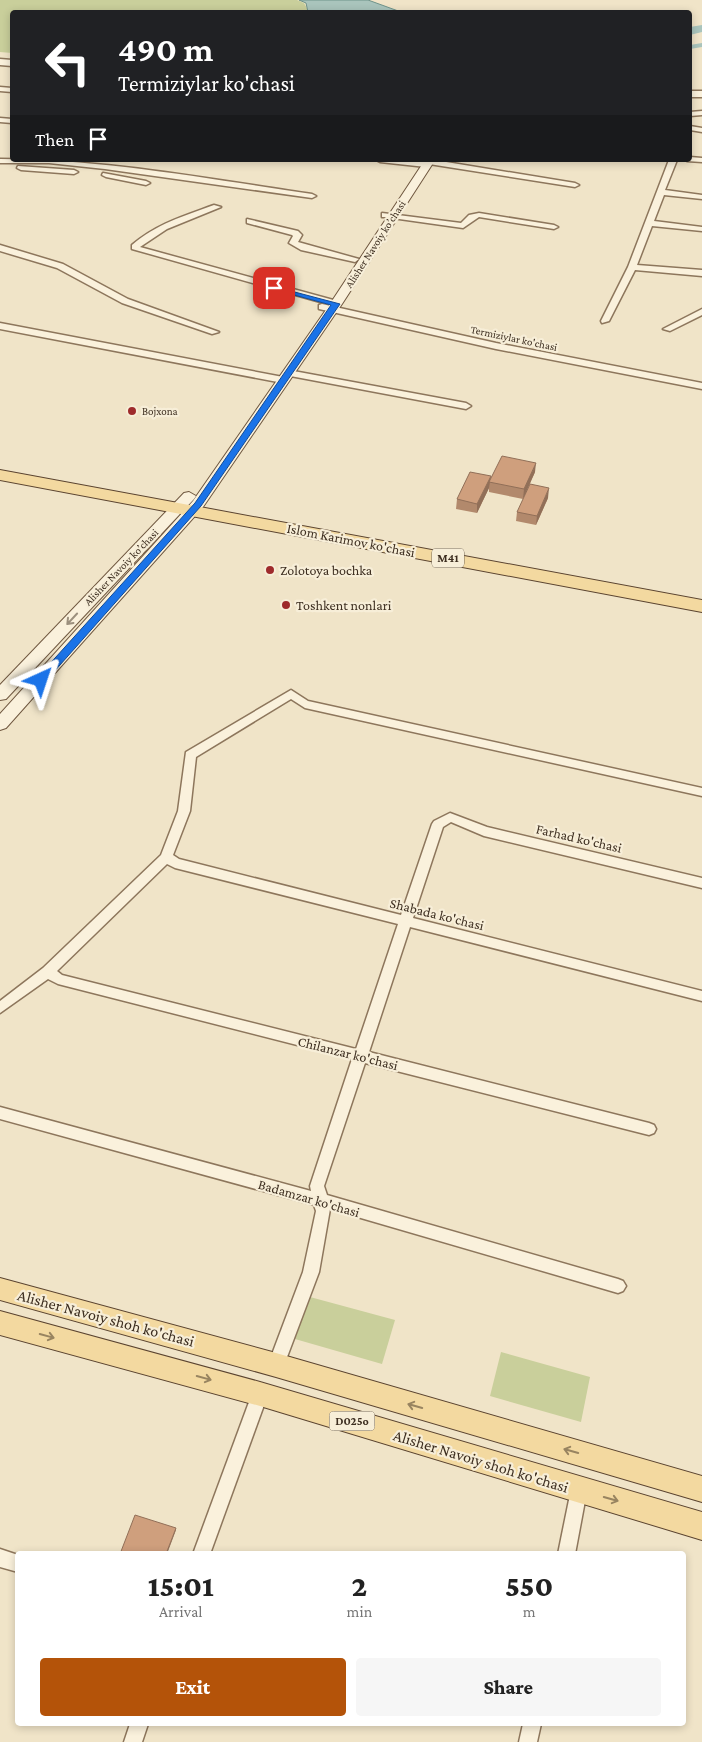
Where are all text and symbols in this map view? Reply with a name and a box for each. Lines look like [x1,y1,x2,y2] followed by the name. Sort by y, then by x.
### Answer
[35,30,100,95] icon: left
[118,30,213,69] text: 490 m
[118,71,295,96] text: Termiziylar ko'chasi
[84,125,112,153] icon: arrive
[35,129,74,150] text: Then
[342,198,409,290] street label: Alisher Navoiy ko’chasi
[253,267,295,309] pin
[260,274,288,302] icon: arrive
[469,323,559,354] street label: Termiziylar ko'chasi
[126,405,138,417] marker: Bojxona
[142,405,178,418] place label: Bojxona
[286,520,417,560] street label: Islom Karimov ko'chasi
[81,526,161,608] street label: Alisher Navoiy ko’chasi
[432,548,464,568] road number: M41
[280,562,373,578] place label: Zolotoya bochka
[264,564,276,576] marker: Zolotoya bochka
[296,597,392,613] place label: Toshkent nonlari
[280,599,292,611] marker: Toshkent nonlari
[66,612,78,625] one-way arrow
[14,653,66,705] position arrow
[535,820,624,856] street label: Farhad ko'chasi
[388,895,486,933] street label: Shabada ko'chasi
[296,1033,400,1073] street label: Chilanzar ko'chasi
[256,1176,362,1220] street label: Badamzar ko'chasi
[16,1286,196,1351] street label: Alisher Navoiy shoh ko'chasi
[39,1331,55,1341] one-way arrow
[195,1374,211,1384] one-way arrow
[408,1400,424,1410] one-way arrow
[330,1412,374,1430] road number: D025o
[391,1426,571,1497] street label: Alisher Navoiy shoh ko'chasi
[564,1446,580,1456] one-way arrow
[603,1495,619,1505] one-way arrow
[148,1569,214,1602] text: 15:01
[352,1569,367,1602] text: 2
[505,1569,553,1602] text: 550
[159,1603,203,1620] text: Arrival
[347,1603,372,1620] text: min
[523,1603,536,1620] text: m
[40,1658,346,1716] button: Exit
[356,1658,661,1716] button: Share

